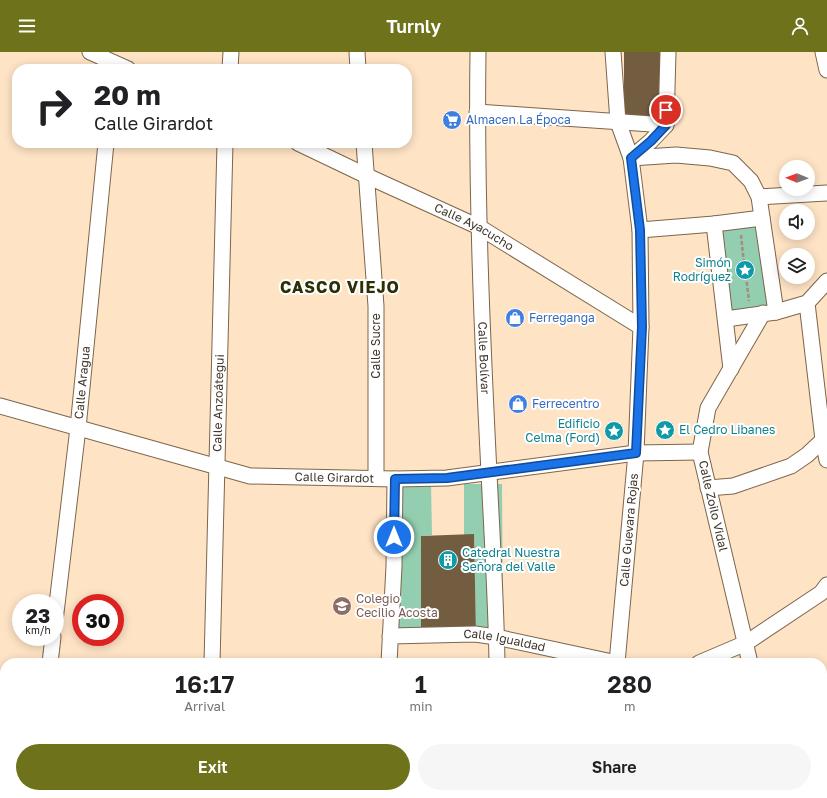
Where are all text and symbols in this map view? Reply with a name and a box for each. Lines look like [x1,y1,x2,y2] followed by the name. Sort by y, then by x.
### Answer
[16,15,38,37] icon: menu
[386,15,441,37] text: Turnly
[789,15,811,37] icon: person
[94,78,161,111] text: 20 m
[28,80,80,132] icon: right
[649,93,683,127] pin
[655,99,677,121] icon: arrive
[441,109,463,131] supermarket icon: Almacen La Época
[94,112,213,134] text: Calle Girardot
[466,112,571,127] place label: Almacen La Época
[779,160,815,196] north arrow
[779,160,815,284] map controls
[432,200,517,254] street label: Calle Ayacucho
[779,204,815,240] button: sound
[779,248,815,284] button: layers
[673,255,731,284] place label: Simón Rodríguez
[734,259,756,281] place icon: Simón Rodríguez
[280,277,400,297] district label: CASCO VIEJO
[504,307,526,329] shop icon: Ferreganga
[529,310,595,325] place label: Ferreganga
[368,313,383,379] street label: Calle Sucre
[475,321,493,395] street label: Calle Bolívar
[71,345,93,420] street label: Calle Aragua
[209,354,227,452] street label: Calle Anzoátegui
[507,393,529,415] shop icon: Ferrecentro
[532,396,600,411] place label: Ferrecentro
[525,416,600,445] place label: Edificio Celma (Ford)
[654,419,676,441] place icon: El Cedro Libanes
[603,420,625,442] place icon: Edificio Celma (Ford)
[679,422,775,437] place label: El Cedro Libanes
[696,459,731,553] street label: Calle Zoilo Vidal
[294,469,374,486] street label: Calle Girardot
[616,473,641,587] street label: Calle Guevara Rojas
[373,516,415,558] position arrow
[462,545,560,574] place label: Catedral Nuestra Señora del Valle
[437,549,459,571] building icon: Catedral Nuestra Señora del Valle
[356,591,438,620] place label: Colegio Cecilio Acosta
[72,594,124,646] speed limit sign: 30
[331,595,353,617] school or university icon: Colegio Cecilio Acosta
[26,603,50,627] text: 23
[25,624,51,636] text: km/h
[463,626,547,654] street label: Calle Igualdad
[175,669,234,698] text: 16:17
[415,669,427,698] text: 1
[607,669,652,698] text: 280
[184,698,225,714] text: Arrival
[409,698,432,714] text: min
[624,698,635,714] text: m
[16,744,410,790] button: Exit
[418,744,811,790] button: Share

